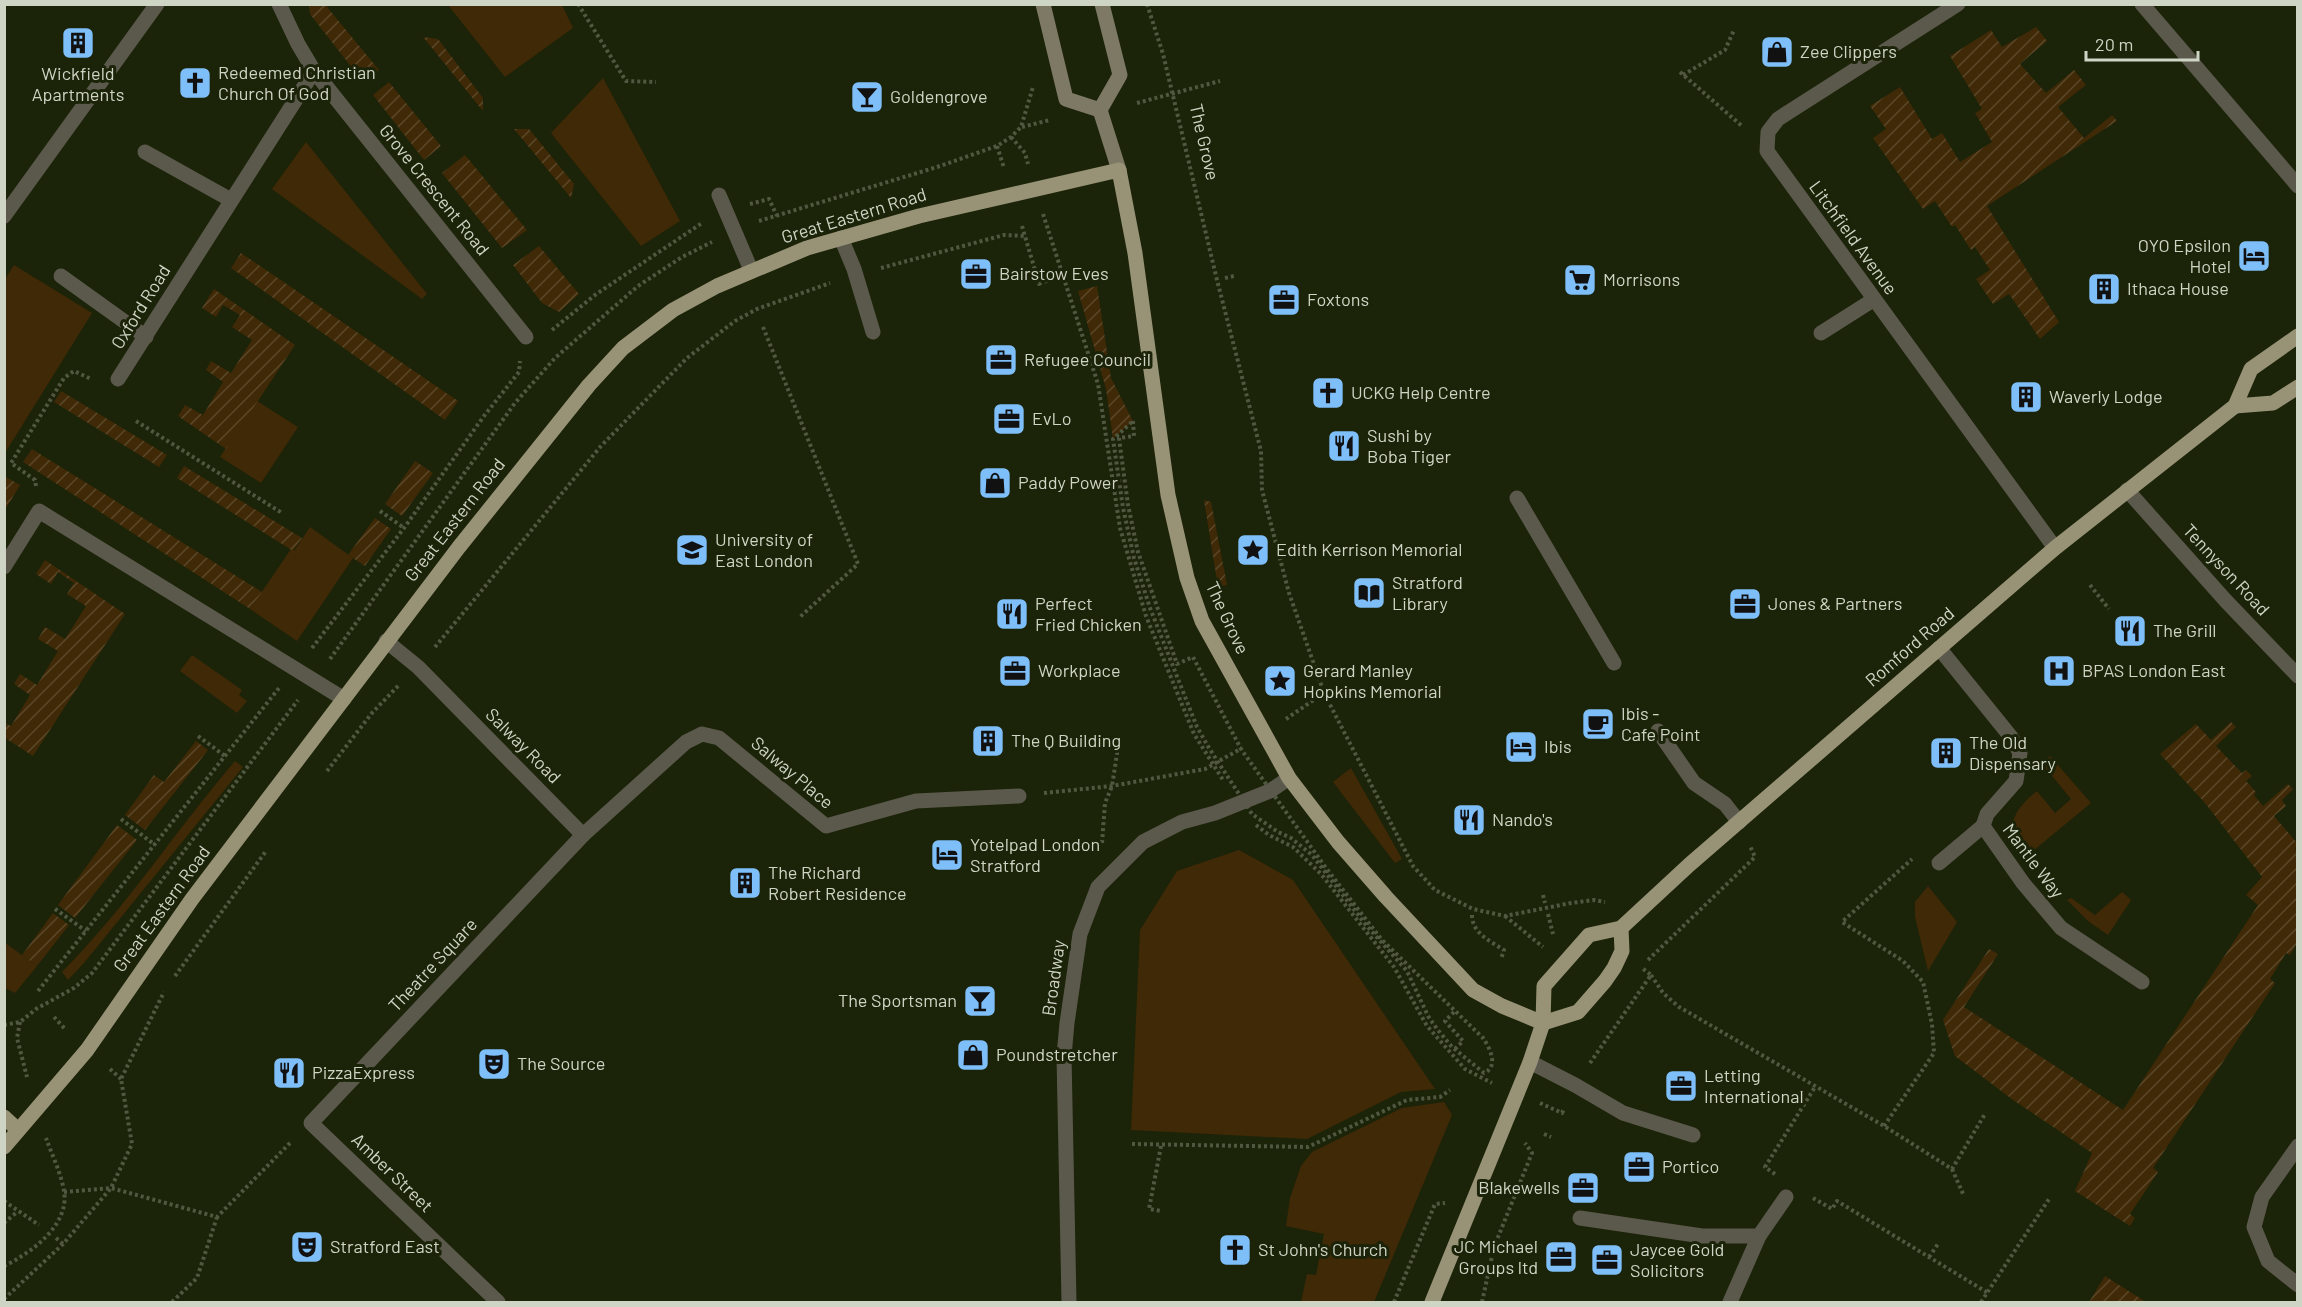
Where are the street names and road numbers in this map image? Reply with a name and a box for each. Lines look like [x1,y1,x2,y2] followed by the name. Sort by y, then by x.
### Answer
[1186,101,1224,182] street label: The Grove
[375,119,494,259] street label: Grove Crescent Road
[1805,176,1903,299] street label: Litchfield Avenue
[779,183,929,248] street label: Great Eastern Road
[106,260,175,353] street label: Oxford Road
[399,453,509,585] street label: Great Eastern Road
[2179,519,2275,620] street label: Tennyson Road
[1201,578,1254,657] street label: The Grove
[1860,602,1958,691] street label: Romford Road
[481,703,566,788] street label: Salway Road
[747,732,838,813] street label: Salway Place
[1999,819,2069,902] street label: Mantle Way
[108,841,214,976] street label: Great Eastern Road
[383,913,481,1016] street label: Theatre Square
[1037,938,1069,1017] street label: Broadway
[348,1128,438,1216] street label: Amber Street

